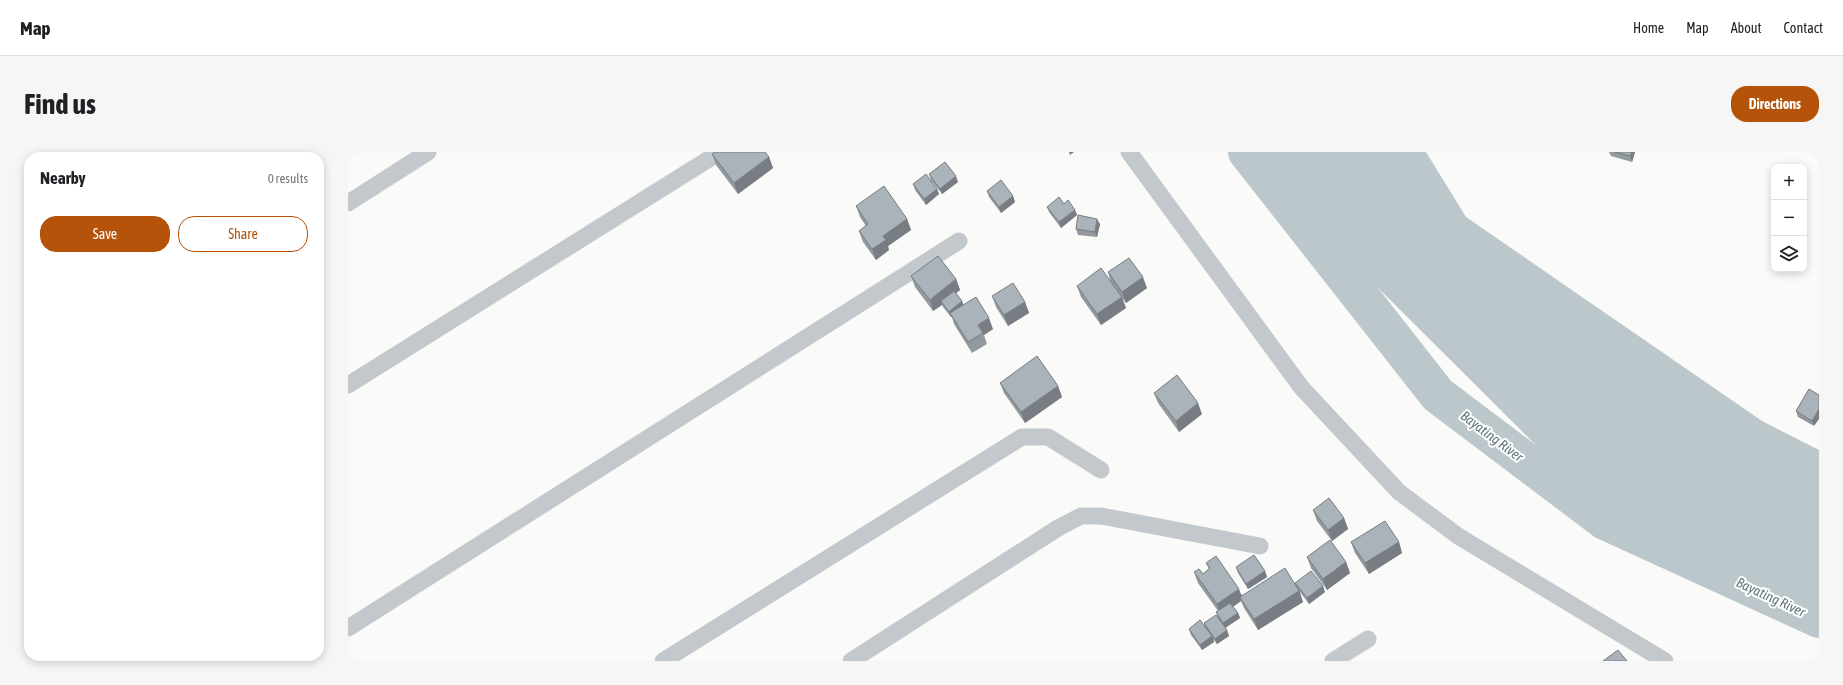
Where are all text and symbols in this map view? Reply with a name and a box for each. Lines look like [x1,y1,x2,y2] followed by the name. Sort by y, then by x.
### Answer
[20,17,51,39] text: Map
[1633,20,1664,36] text: Home
[1686,20,1709,36] text: Map
[1731,20,1762,36] text: About
[1784,20,1823,36] text: Contact
[1731,86,1819,122] button: Directions
[24,88,96,120] text: Find us
[1771,164,1807,272] map controls
[1771,164,1807,200] button: +
[40,168,86,188] text: Nearby
[268,171,308,186] text: 0 results
[1771,200,1807,236] button: −
[40,216,170,252] button: Save
[178,216,308,252] button: Share
[1771,236,1807,272] button: layers
[1458,407,1527,465] water label: Bayating River
[1734,574,1809,620] water label: Bayating River

